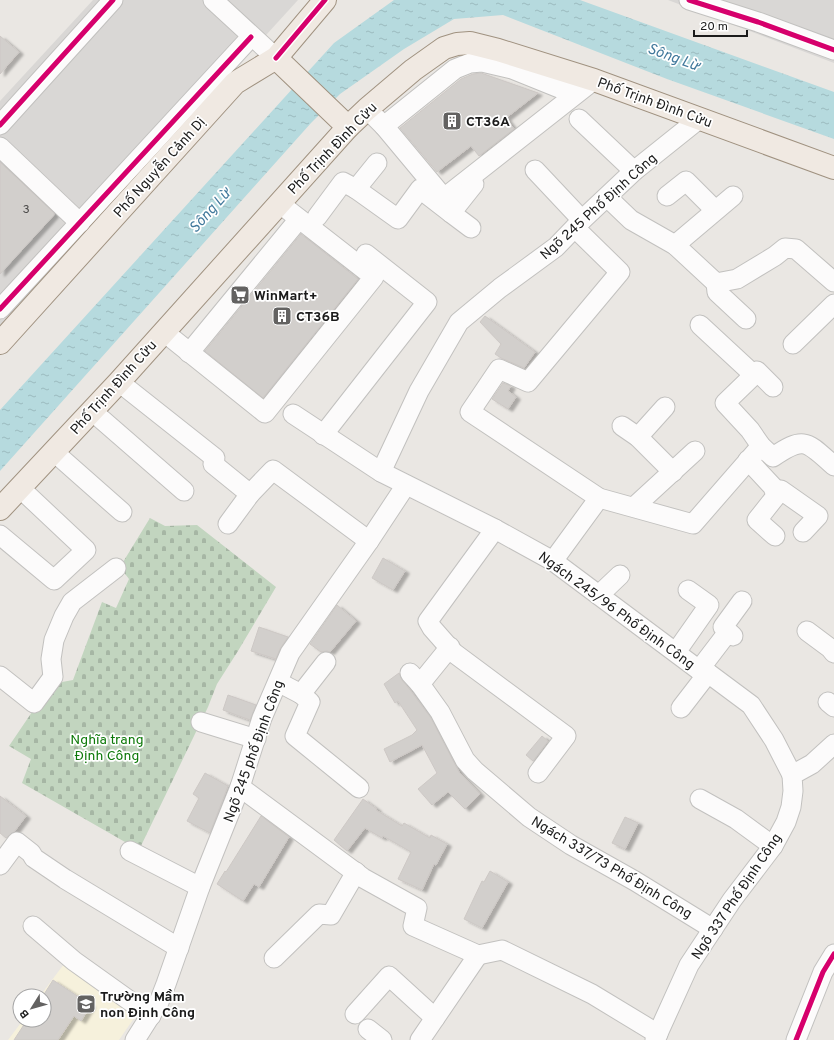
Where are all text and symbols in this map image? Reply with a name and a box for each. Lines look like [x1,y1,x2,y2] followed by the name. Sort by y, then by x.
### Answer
[694,12,747,38] scale bar
[700,19,728,35] text: 20 m
[644,40,703,77] water label: Sông Lừ
[595,75,714,132] street label: Phố Trịnh Đình Cửu
[285,100,381,199] street label: Phố Trịnh Đình Cửu
[441,110,463,132] building icon: CT36A
[110,114,210,222] street label: Phố Nguyễn Cảnh Dị
[466,114,510,131] place label: CT36A
[537,150,661,264] street label: Ngõ 245 Phố Định Công
[186,184,237,238] water label: Sông Lừ
[22,202,30,218] house number: 3
[229,284,251,306] supermarket icon: WinMart+
[254,288,318,305] place label: WinMart+
[271,305,293,327] building icon: CT36B
[296,309,340,326] place label: CT36B
[67,337,161,439] street label: Phố Trịnh Đình Cửu
[535,549,698,674] street label: Ngách 245/96 Phố Định Công
[221,678,288,825] street label: Ngõ 245 phố Định Công
[70,732,144,765] park label: Nghĩa trang Định Công
[528,813,695,923] street label: Ngách 337/73 Phố Định Công
[689,830,786,963] street label: Ngõ 337 Phố Định Công
[12,988,52,1028] north arrow
[100,989,195,1022] place label: Trường Mầm non Định Công
[75,993,97,1015] school or university icon: Trường Mầm non Định Công
[17,1006,33,1021] text: B

